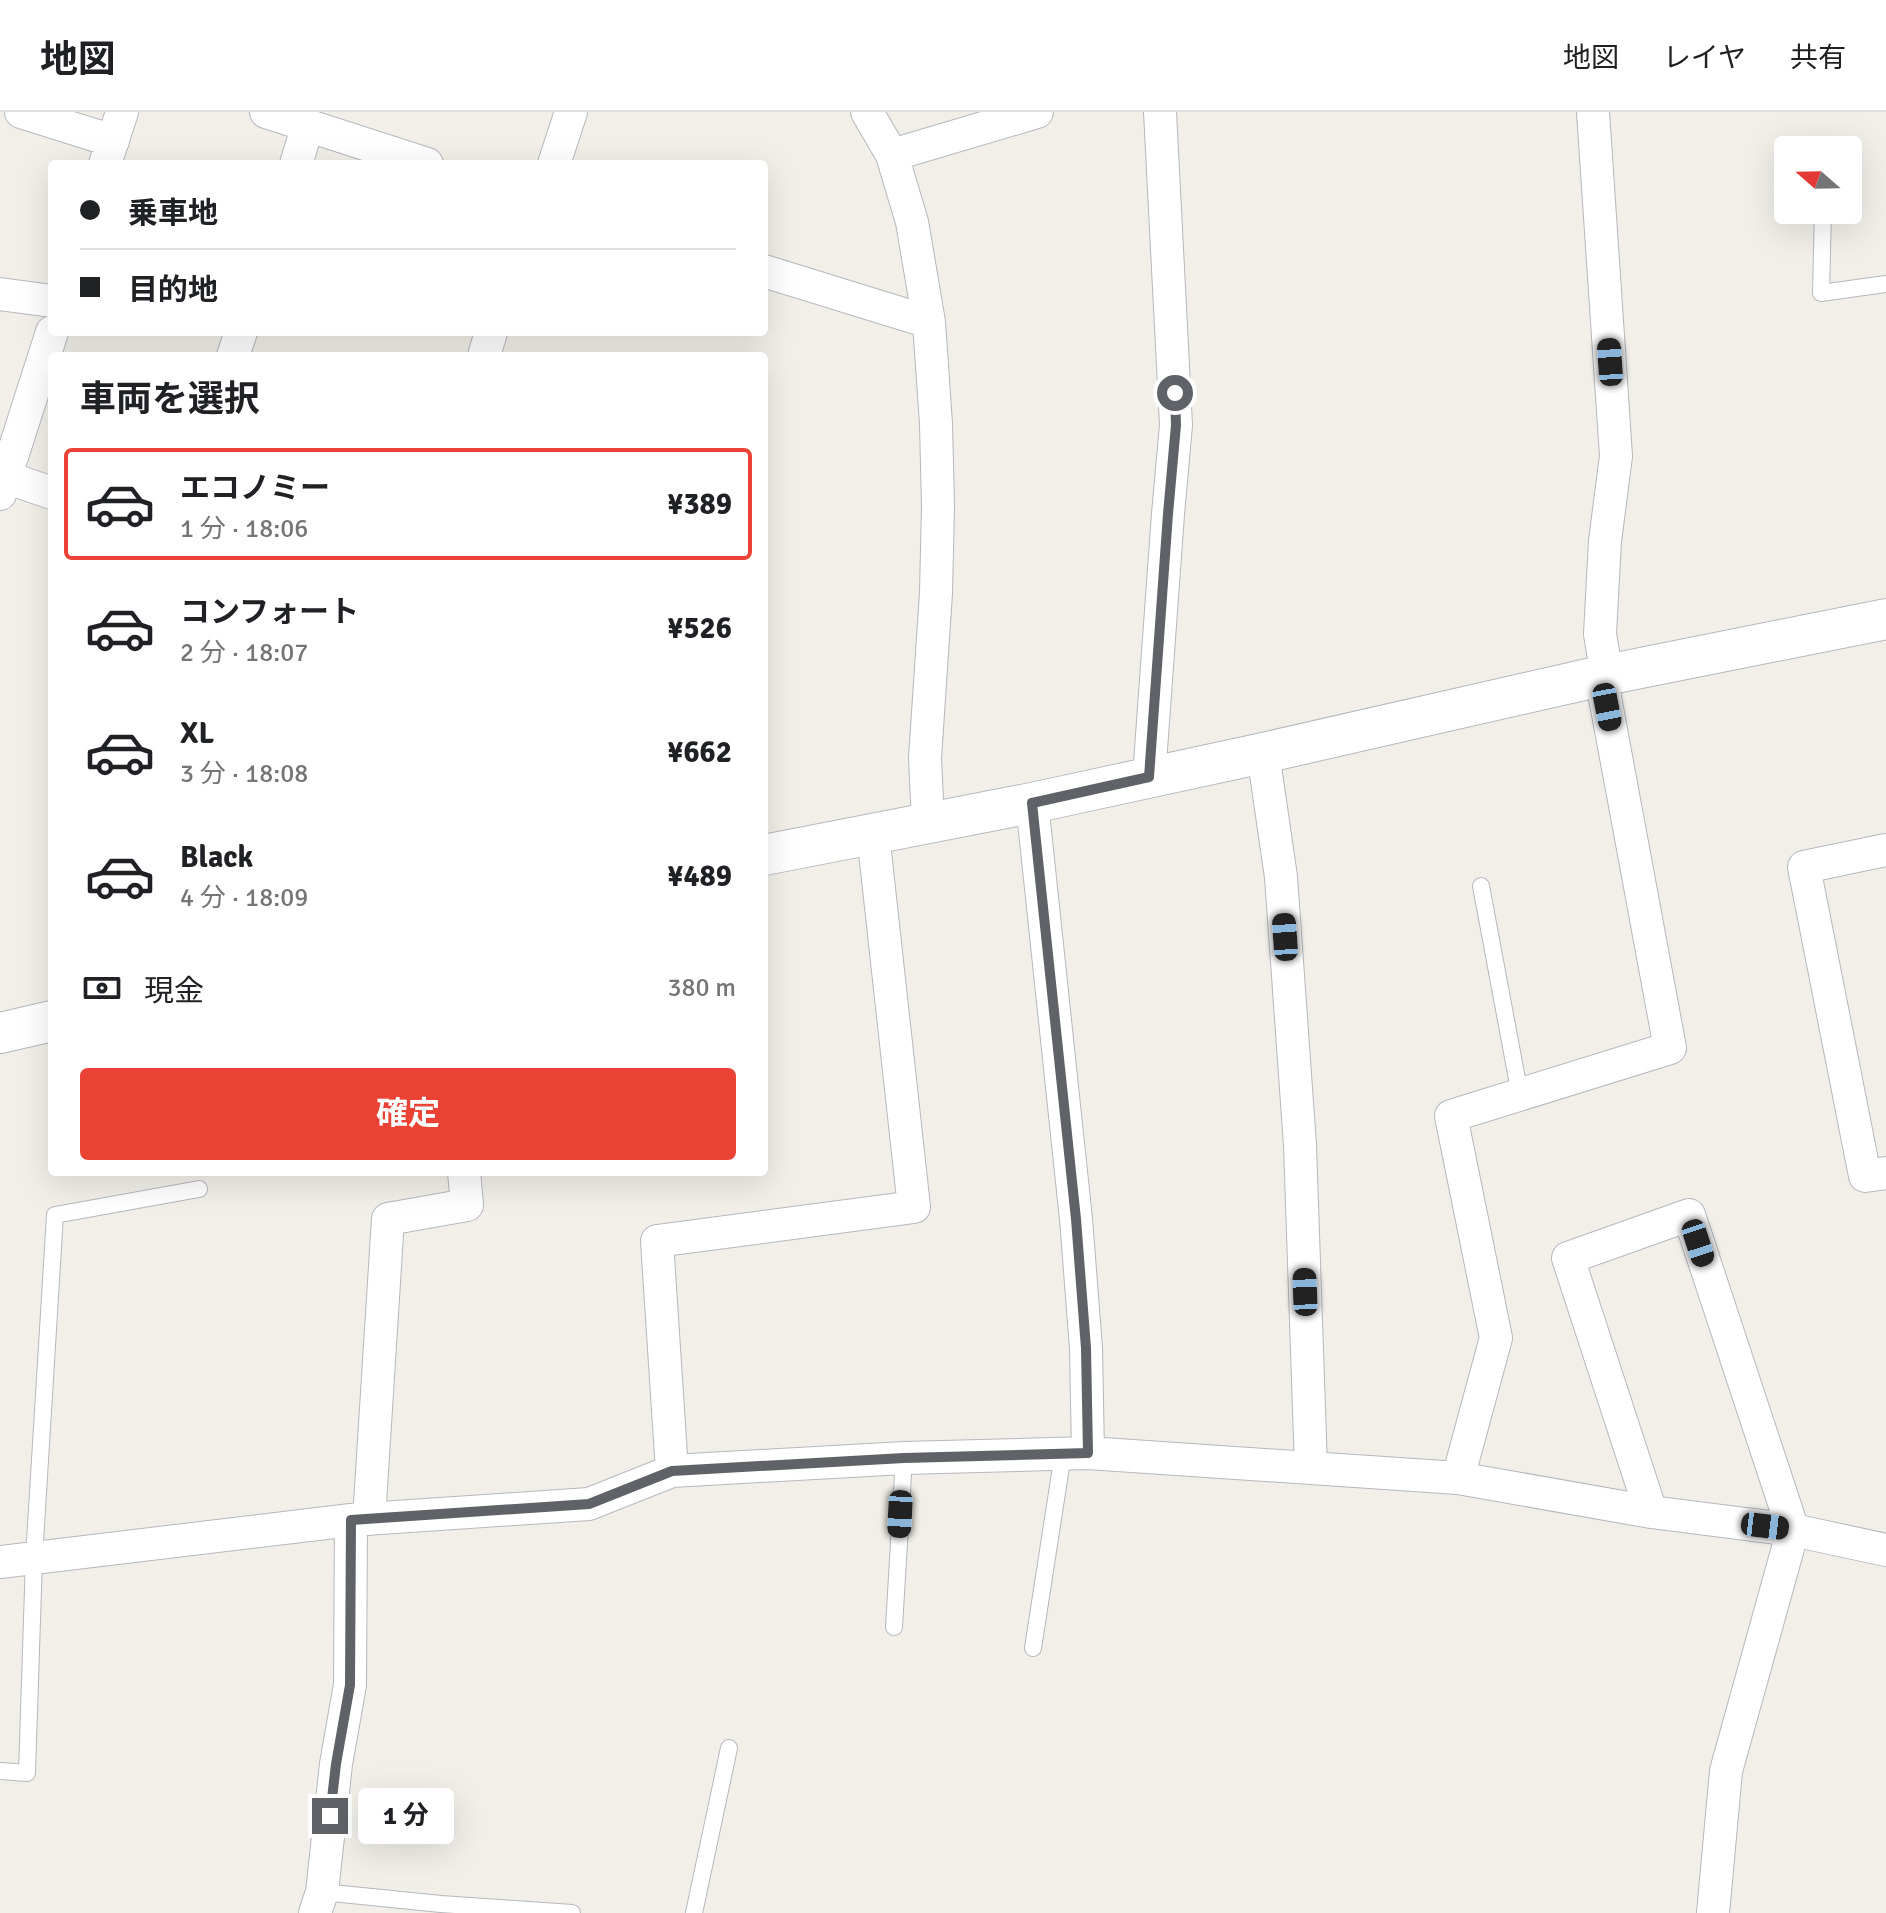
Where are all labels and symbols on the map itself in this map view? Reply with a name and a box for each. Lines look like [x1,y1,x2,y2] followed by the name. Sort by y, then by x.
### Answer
[1774,136,1862,224] north arrow
[1596,337,1624,387] car
[1157,375,1193,411] route start
[1591,681,1623,733] car
[1271,912,1299,962] car
[1679,1216,1717,1270] car
[1292,1268,1318,1316] car
[887,1489,913,1539] car
[1740,1511,1790,1541] car
[358,1788,454,1844] callout: 1 分
[312,1798,348,1834] route end

